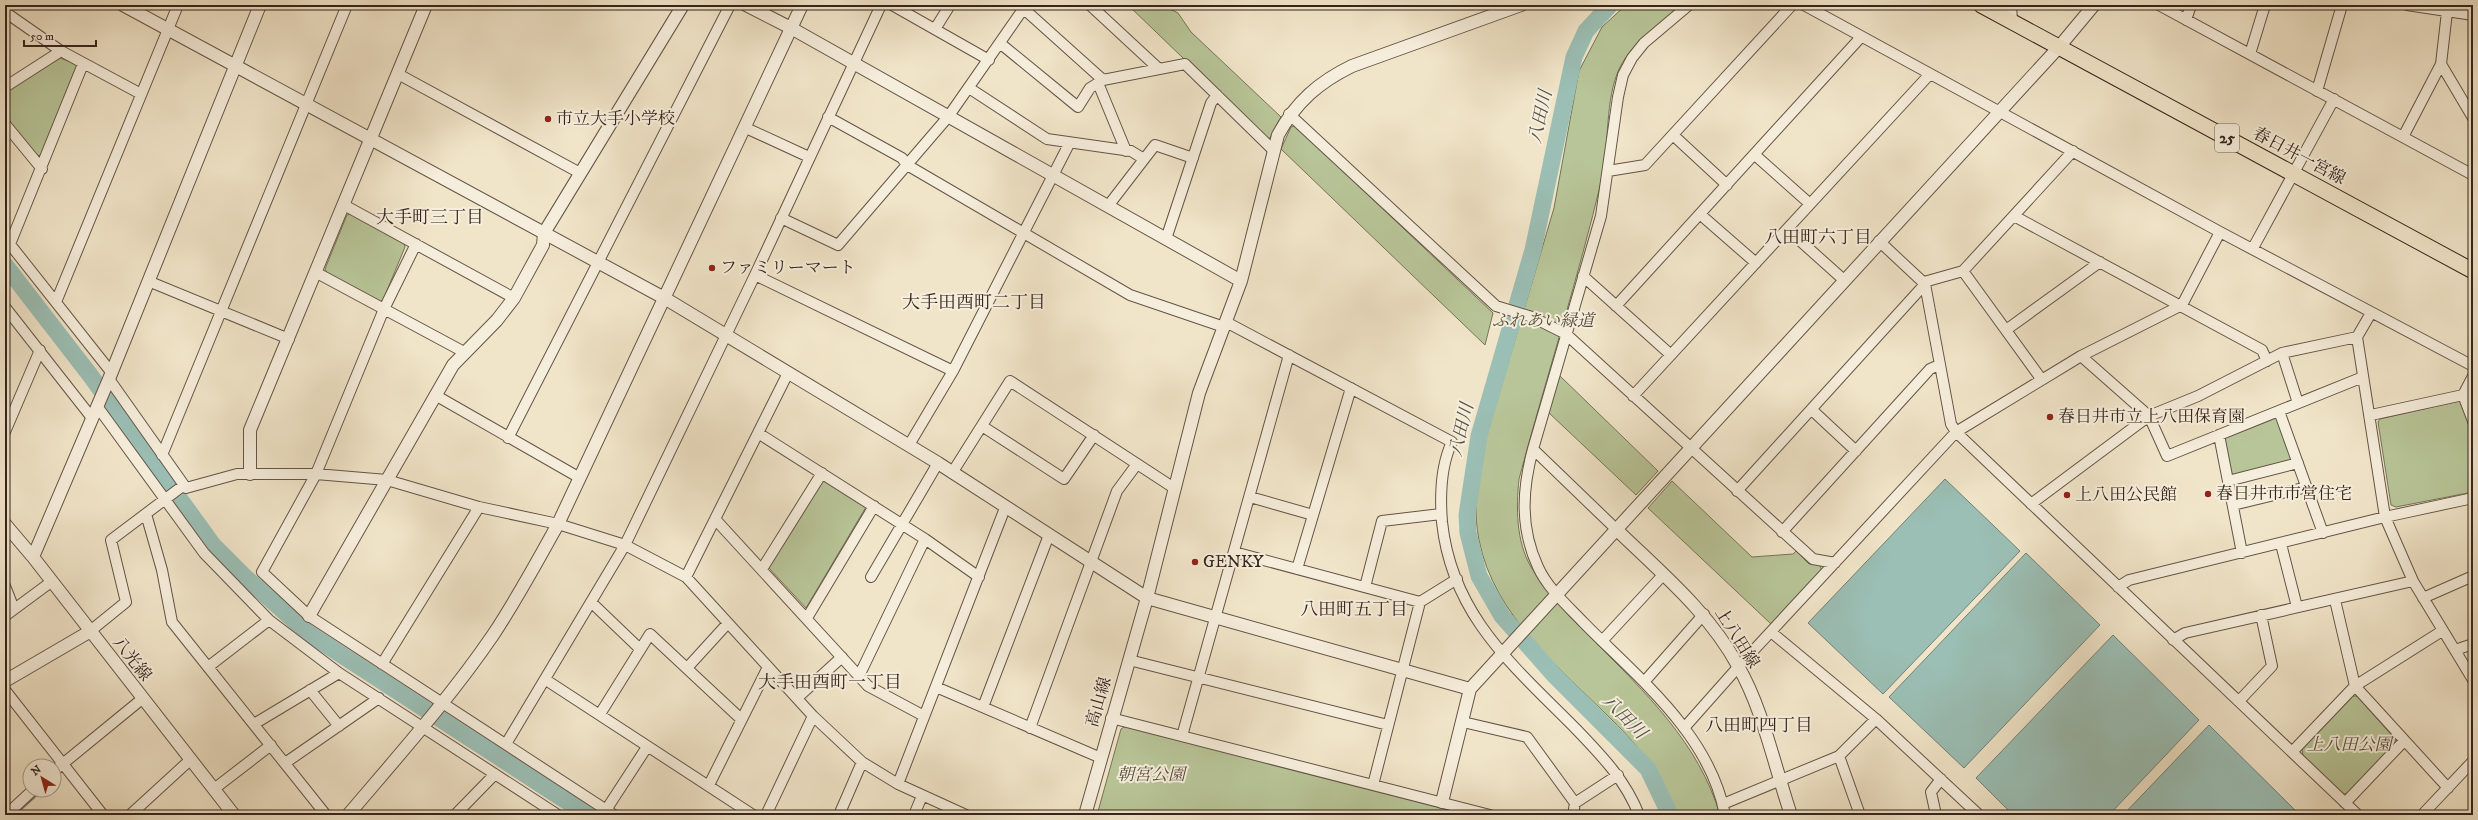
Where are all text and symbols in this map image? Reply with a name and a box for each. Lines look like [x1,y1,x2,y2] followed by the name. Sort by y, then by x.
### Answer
[24,22,96,48] scale bar
[30,29,54,44] text: 50 m
[1525,86,1558,146] water label: 八田川
[556,108,675,130] place label: 市立大手小学校
[543,114,553,124] marker: 市立大手小学校
[2249,122,2349,190] street label: 春日井一宮線
[2215,124,2239,152] road number: 25
[376,207,484,229] district label: 大手町三丁目
[1764,227,1872,249] district label: 八田町六丁目
[720,257,856,279] place label: ファミリーマート
[707,263,717,273] marker: ファミリーマート
[902,292,1046,314] district label: 大手田酉町二丁目
[1492,310,1597,332] park label: ふれあい緑道
[1445,399,1479,459] water label: 八田川
[2058,406,2245,428] place label: 春日井市立上八田保育園
[2045,412,2055,422] marker: 春日井市立上八田保育園
[2216,483,2352,505] place label: 春日井市市営住宅
[2075,484,2177,506] place label: 上八田公民館
[2203,489,2213,499] marker: 春日井市市営住宅
[2062,490,2072,500] marker: 上八田公民館
[1203,551,1264,573] place label: GENKY
[1190,557,1200,567] marker: GENKY
[1300,599,1408,621] district label: 八田町五丁目
[1710,603,1764,673] street label: 上八田線
[108,632,156,686] street label: 八光線
[758,672,902,694] district label: 大手田酉町一丁目
[1081,674,1117,730] street label: 高山線
[1597,690,1652,745] water label: 八田川
[1705,715,1813,737] district label: 八田町四丁目
[2307,734,2394,756] park label: 上八田公園
[22,758,62,798] north arrow
[29,763,44,779] text: N
[1117,764,1188,786] park label: 朝宮公園

